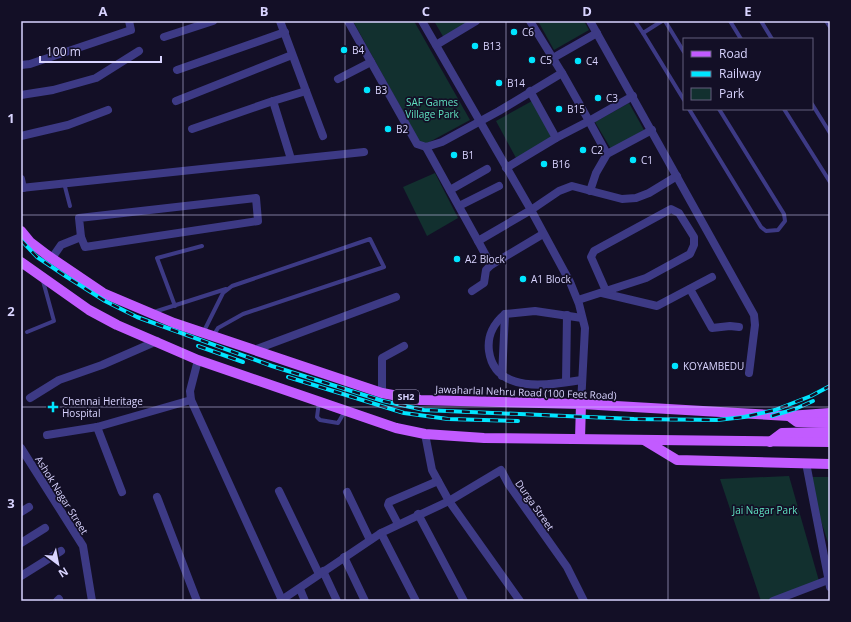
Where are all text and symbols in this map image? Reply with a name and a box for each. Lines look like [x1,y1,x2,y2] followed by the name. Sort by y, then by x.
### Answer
[99,2,108,20] text: A
[260,2,269,20] text: B
[422,2,430,20] text: C
[582,2,592,20] text: D
[744,2,752,20] text: E
[522,25,534,39] place label: C6
[509,27,519,37] marker: C6
[40,38,161,64] scale bar
[683,38,813,110] legend
[483,39,501,53] place label: B13
[470,41,480,51] marker: B13
[46,43,81,60] text: 100 m
[352,43,364,57] place label: B4
[339,45,349,55] marker: B4
[719,45,748,62] text: Road
[540,53,552,67] place label: C5
[586,54,598,68] place label: C4
[527,55,537,65] marker: C5
[573,56,583,66] marker: C4
[719,65,762,82] text: Railway
[507,76,525,90] place label: B14
[494,78,504,88] marker: B14
[375,83,387,97] place label: B3
[362,85,372,95] marker: B3
[719,85,745,102] text: Park
[606,91,618,105] place label: C3
[593,93,603,103] marker: C3
[405,95,460,121] park label: SAF Games Village Park
[567,102,585,116] place label: B15
[554,104,564,114] marker: B15
[7,109,15,127] text: 1
[396,122,408,136] place label: B2
[383,124,393,134] marker: B2
[591,143,603,157] place label: C2
[578,145,588,155] marker: C2
[462,148,474,162] place label: B1
[449,150,459,160] marker: B1
[641,153,653,167] place label: C1
[628,155,638,165] marker: C1
[552,157,570,171] place label: B16
[539,159,549,169] marker: B16
[465,252,505,266] place label: A2 Block
[452,254,462,264] marker: A2 Block
[531,272,571,286] place label: A1 Block
[518,274,528,284] marker: A1 Block
[7,302,15,320] text: 2
[683,359,744,373] place label: KOYAMBEDU
[670,361,680,371] marker: KOYAMBEDU
[434,382,617,402] street label: Jawaharlal Nehru Road (100 Feet Road)
[393,390,419,404] road number: SH2
[62,394,143,420] place label: Chennai Heritage Hospital
[47,401,59,413] marker: Chennai Heritage Hospital
[32,453,92,537] street label: Ashok Nagar Street
[512,477,558,534] street label: Durga Street
[7,494,15,512] text: 3
[731,503,798,517] park label: Jai Nagar Park
[38,544,78,584] north arrow
[56,564,71,582] text: N

